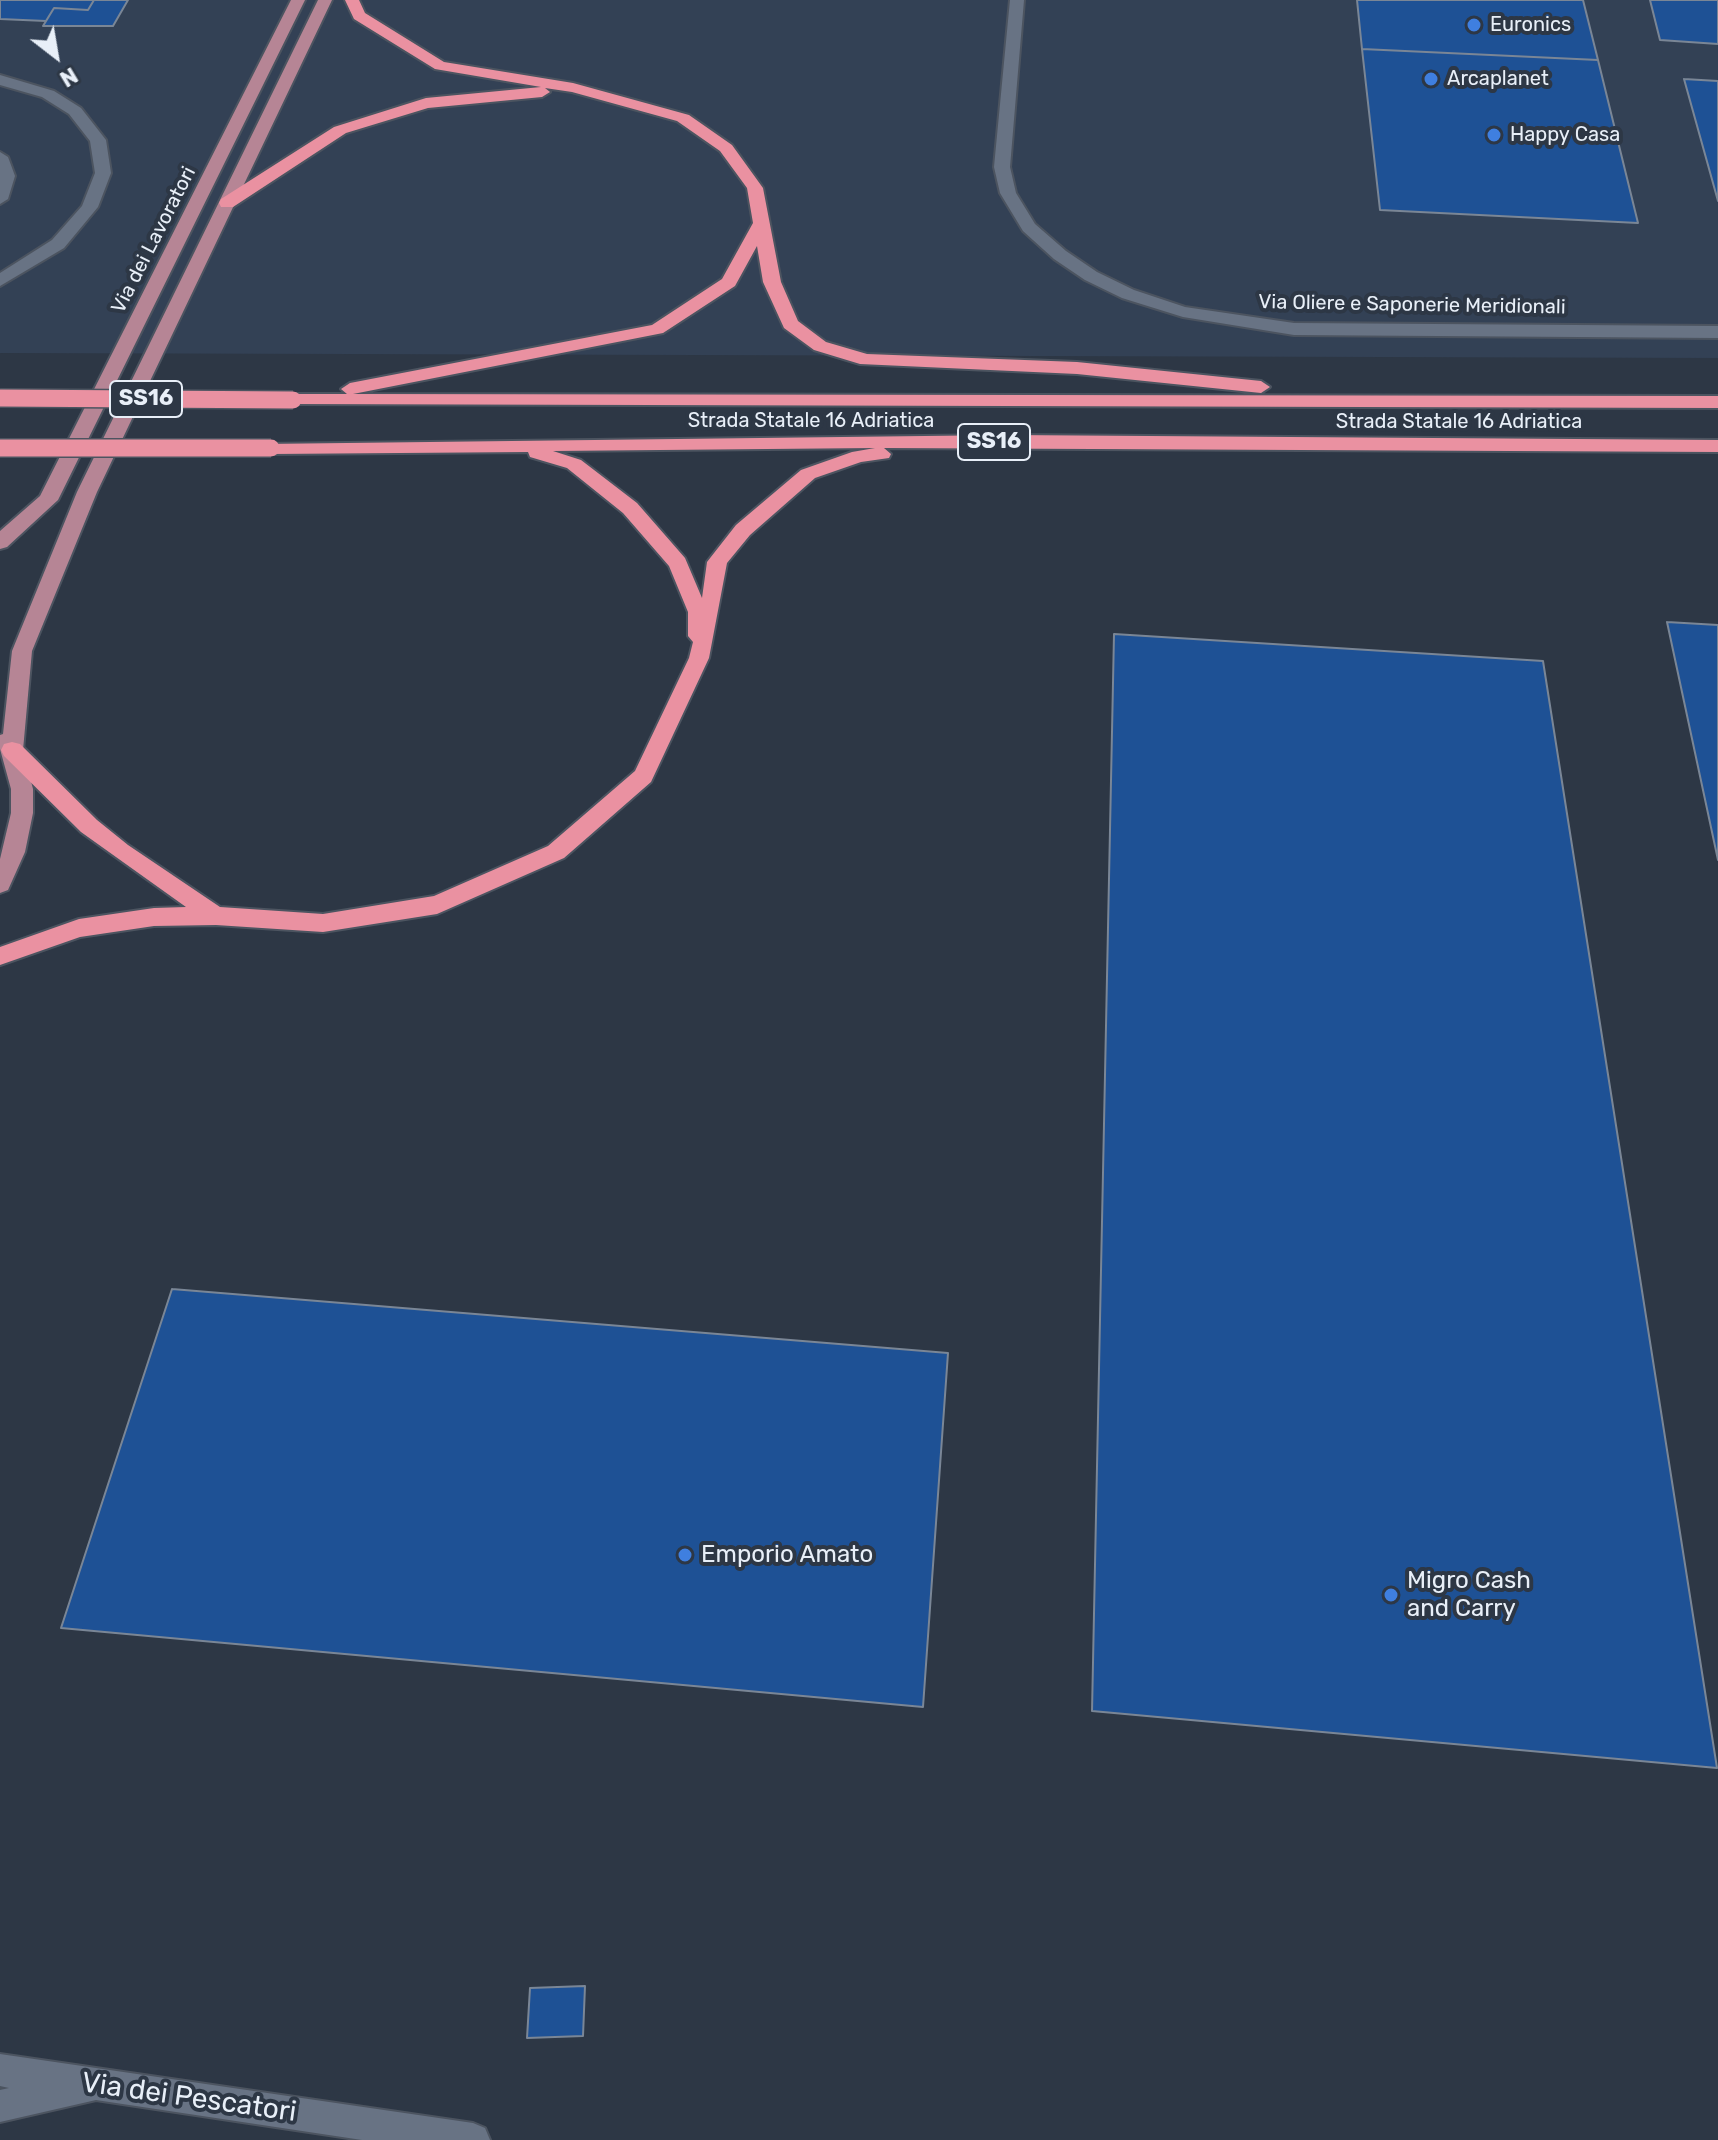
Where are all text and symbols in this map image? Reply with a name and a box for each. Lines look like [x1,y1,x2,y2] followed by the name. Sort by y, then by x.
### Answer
[1490,13,1571,37] place label: Euronics
[16,16,96,96] north arrow
[1465,16,1483,34] marker: Euronics
[55,61,82,93] text: N
[1447,67,1549,91] place label: Arcaplanet
[1422,70,1440,88] marker: Arcaplanet
[1510,123,1620,147] place label: Happy Casa
[1485,126,1503,144] marker: Happy Casa
[107,163,201,317] street label: Via dei Lavoratori
[1258,290,1566,320] street label: Via Oliere e Saponerie Meridionali
[110,381,182,417] road number: SS16
[688,409,934,433] street label: Strada Statale 16 Adriatica
[1336,410,1582,434] street label: Strada Statale 16 Adriatica
[958,424,1030,460] road number: SS16
[701,1541,873,1569] place label: Emporio Amato
[676,1546,694,1564] marker: Emporio Amato
[1407,1567,1531,1623] place label: Migro Cash and Carry
[1382,1586,1400,1604] marker: Migro Cash and Carry
[80,2066,298,2130] street label: Via dei Pescatori

